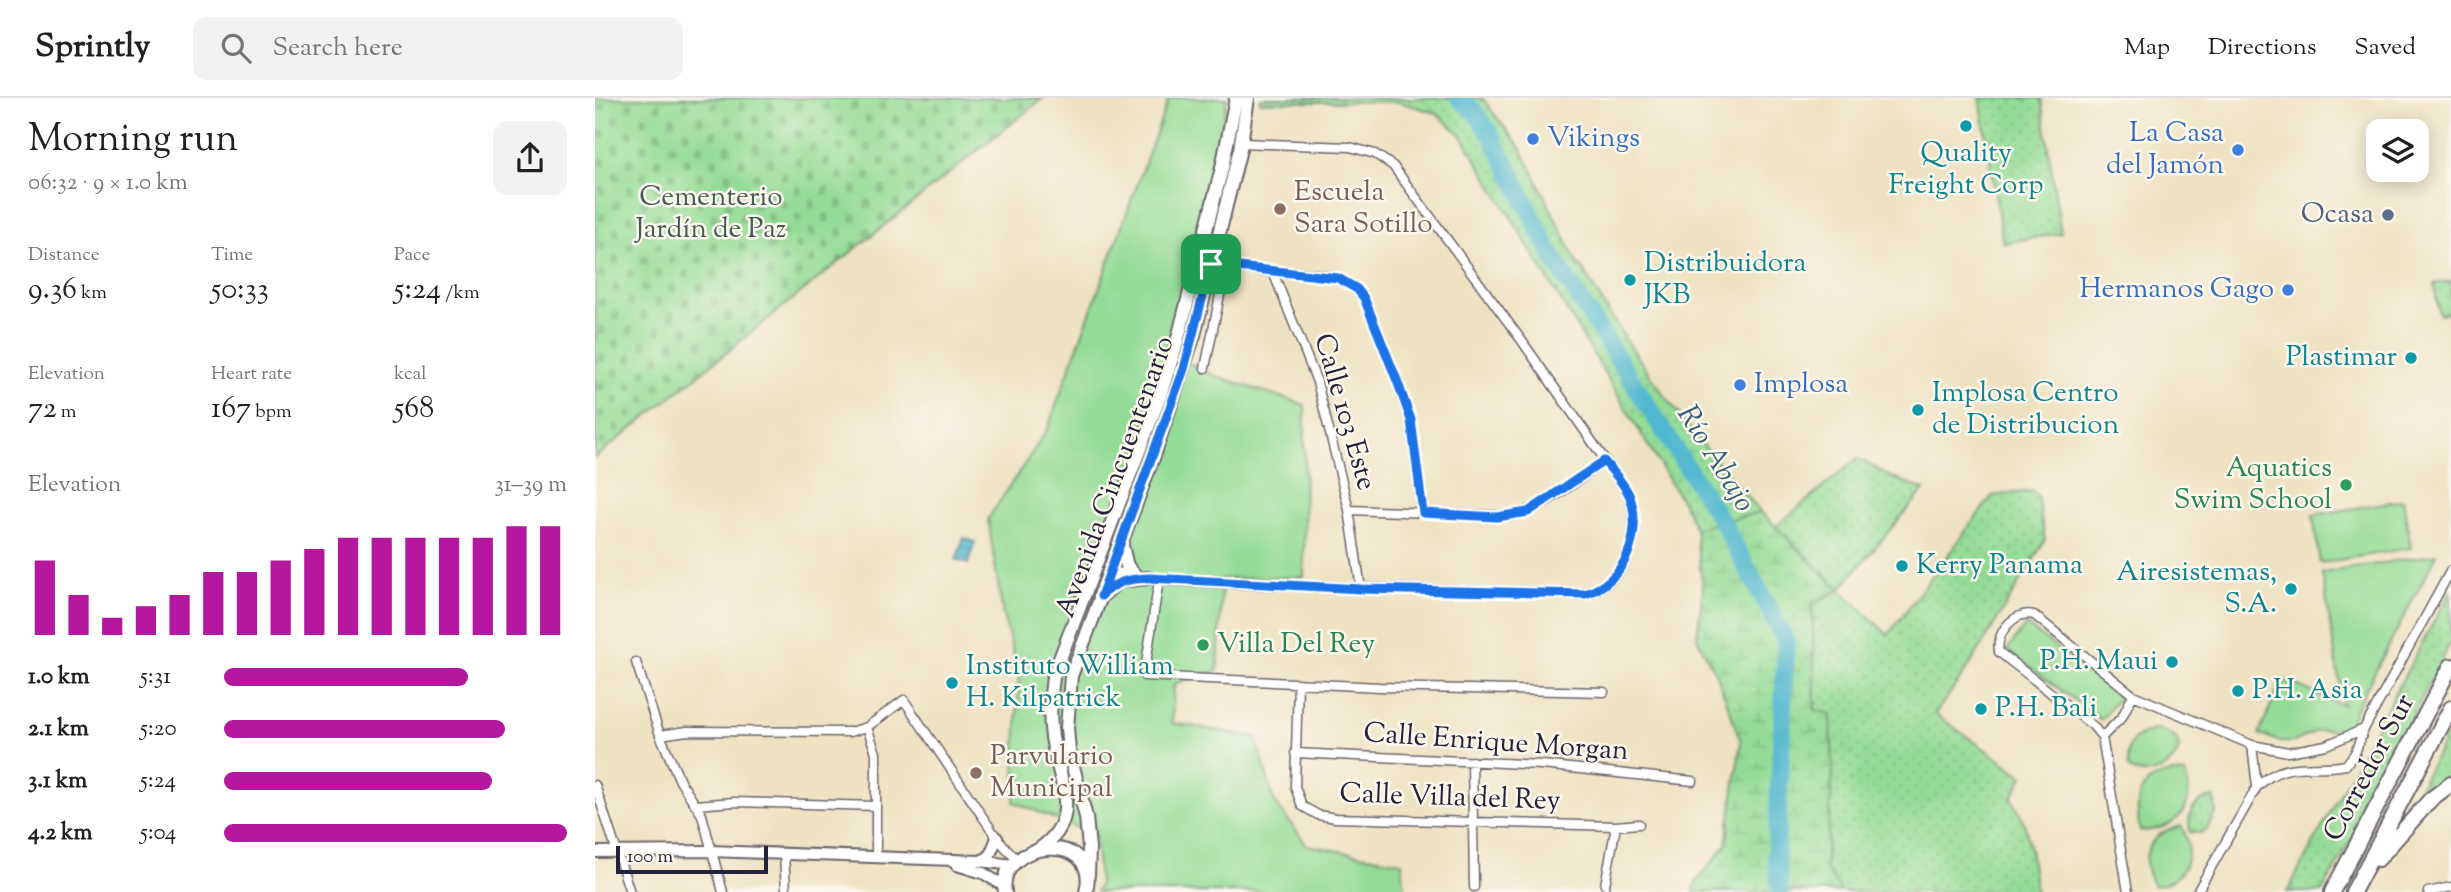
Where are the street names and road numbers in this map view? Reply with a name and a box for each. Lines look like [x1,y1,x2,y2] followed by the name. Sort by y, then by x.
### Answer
[1303,329,1385,495] street label: Calle 103 Este
[1046,331,1186,623] street label: Avenida Cincuentenario
[2314,687,2426,849] street label: Corredor Sur
[1362,714,1630,772] street label: Calle Enrique Morgan
[1339,774,1561,822] street label: Calle Villa del Rey

